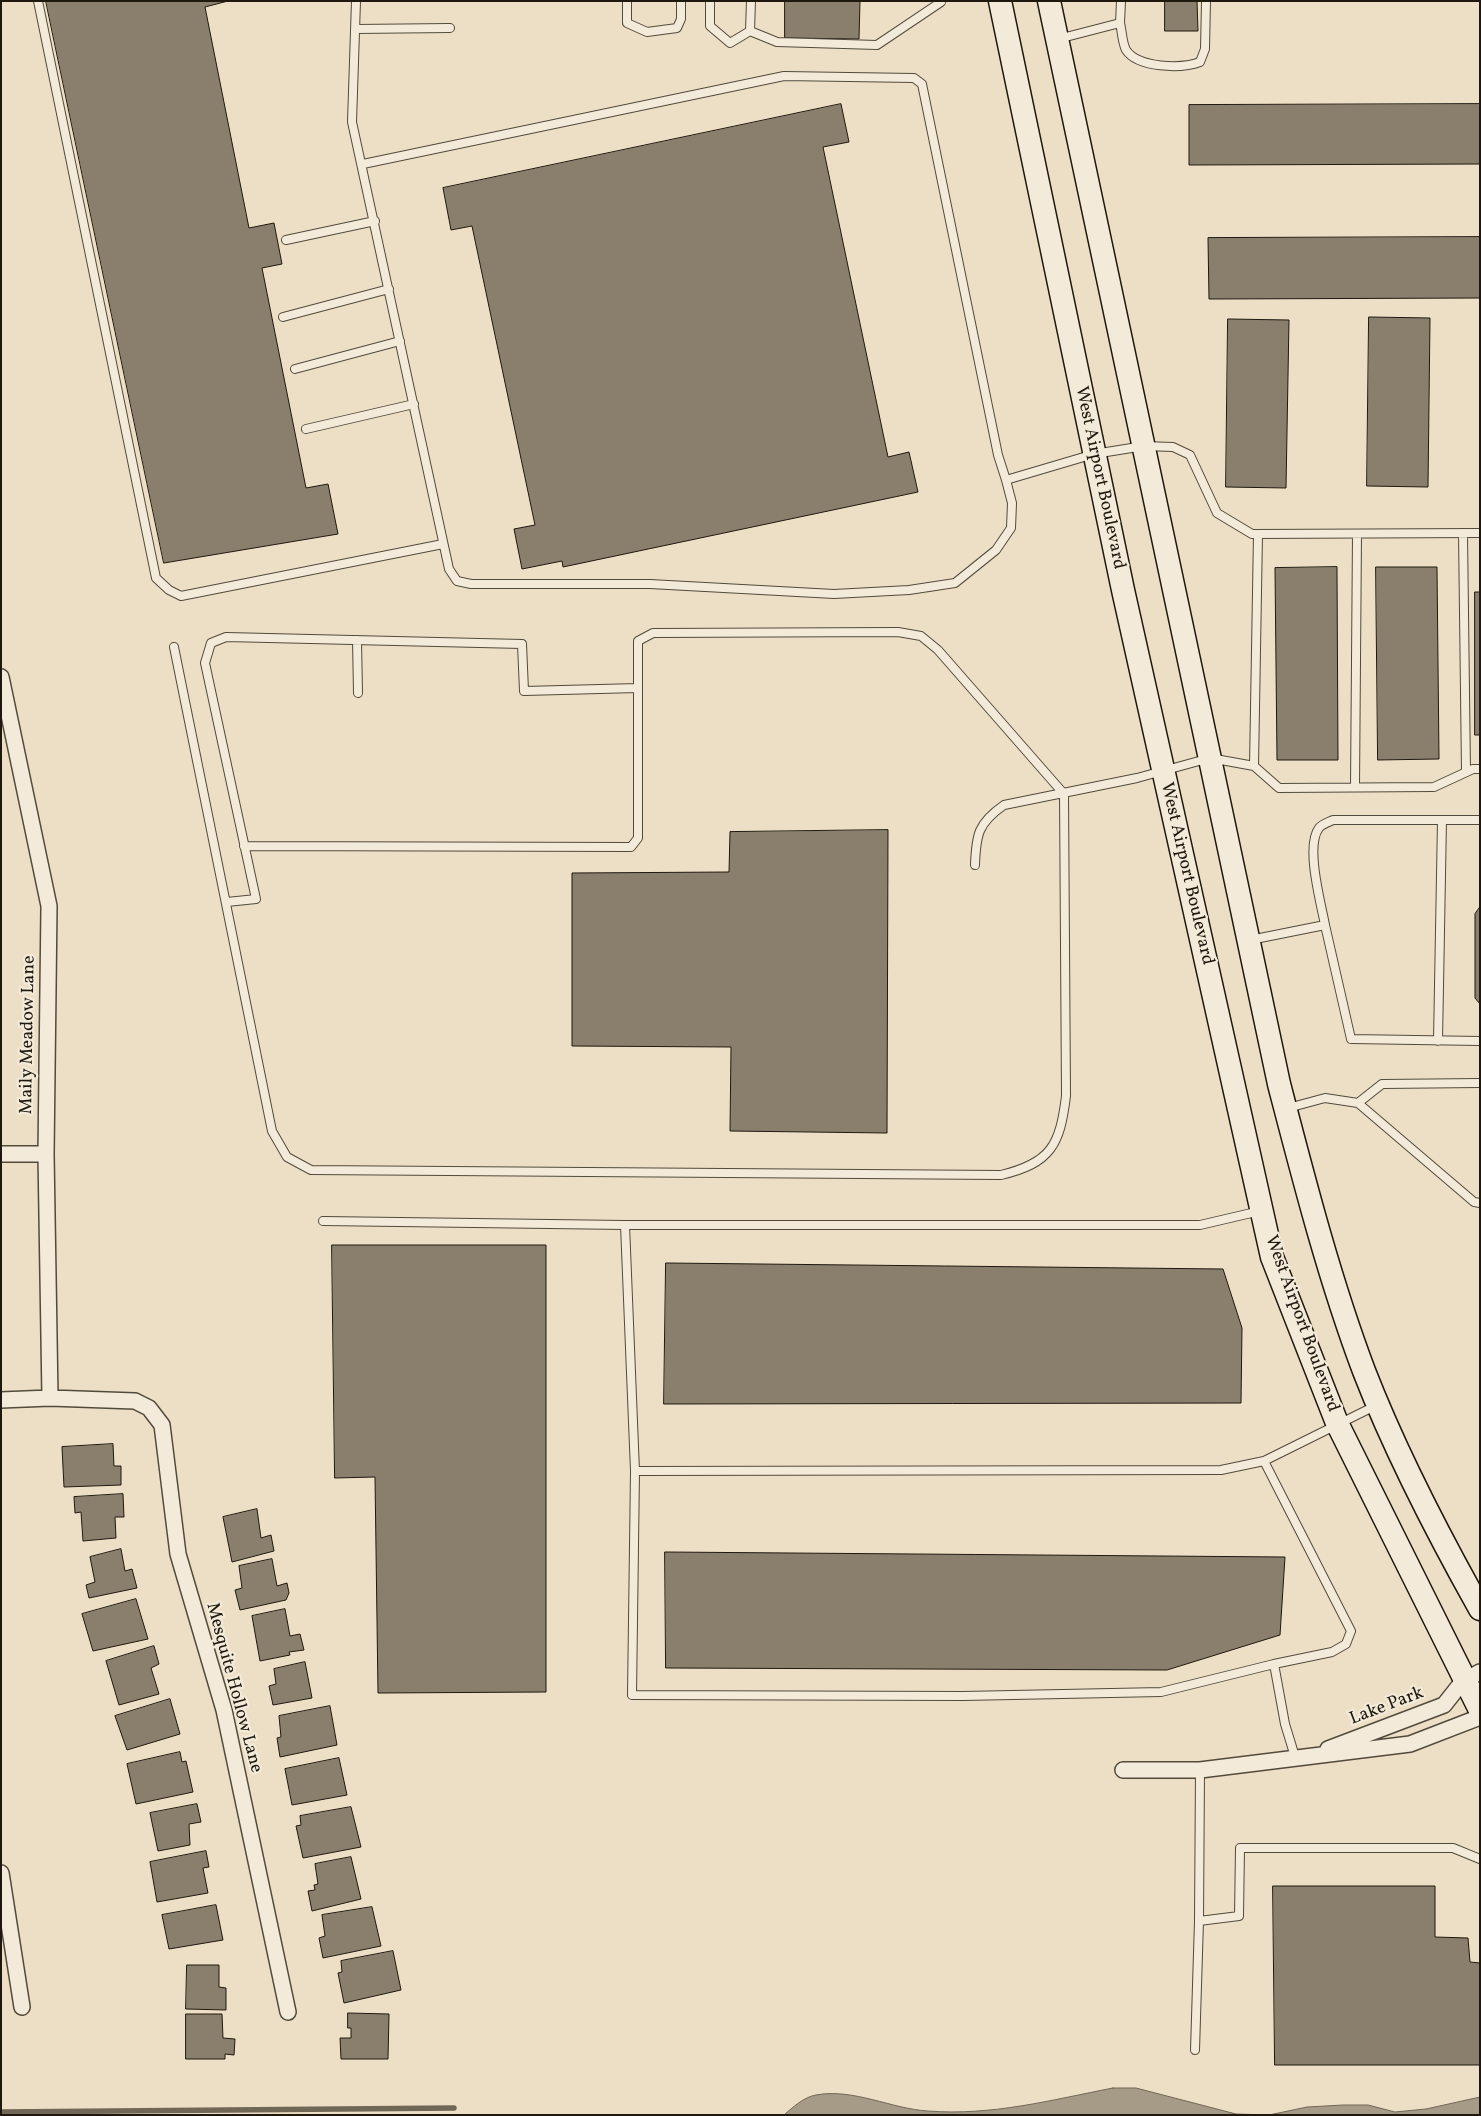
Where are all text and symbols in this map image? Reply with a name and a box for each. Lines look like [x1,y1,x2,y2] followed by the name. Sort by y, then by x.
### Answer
[1069,384,1129,572] street label: West Airport Boulevard
[1154,781,1218,967] street label: West Airport Boulevard
[17,955,41,1115] street label: Maily Meadow Lane
[1259,1233,1343,1415] street label: West Airport Boulevard
[200,1601,266,1775] street label: Mesquite Hollow Lane
[1347,1683,1427,1731] street label: Lake Park

